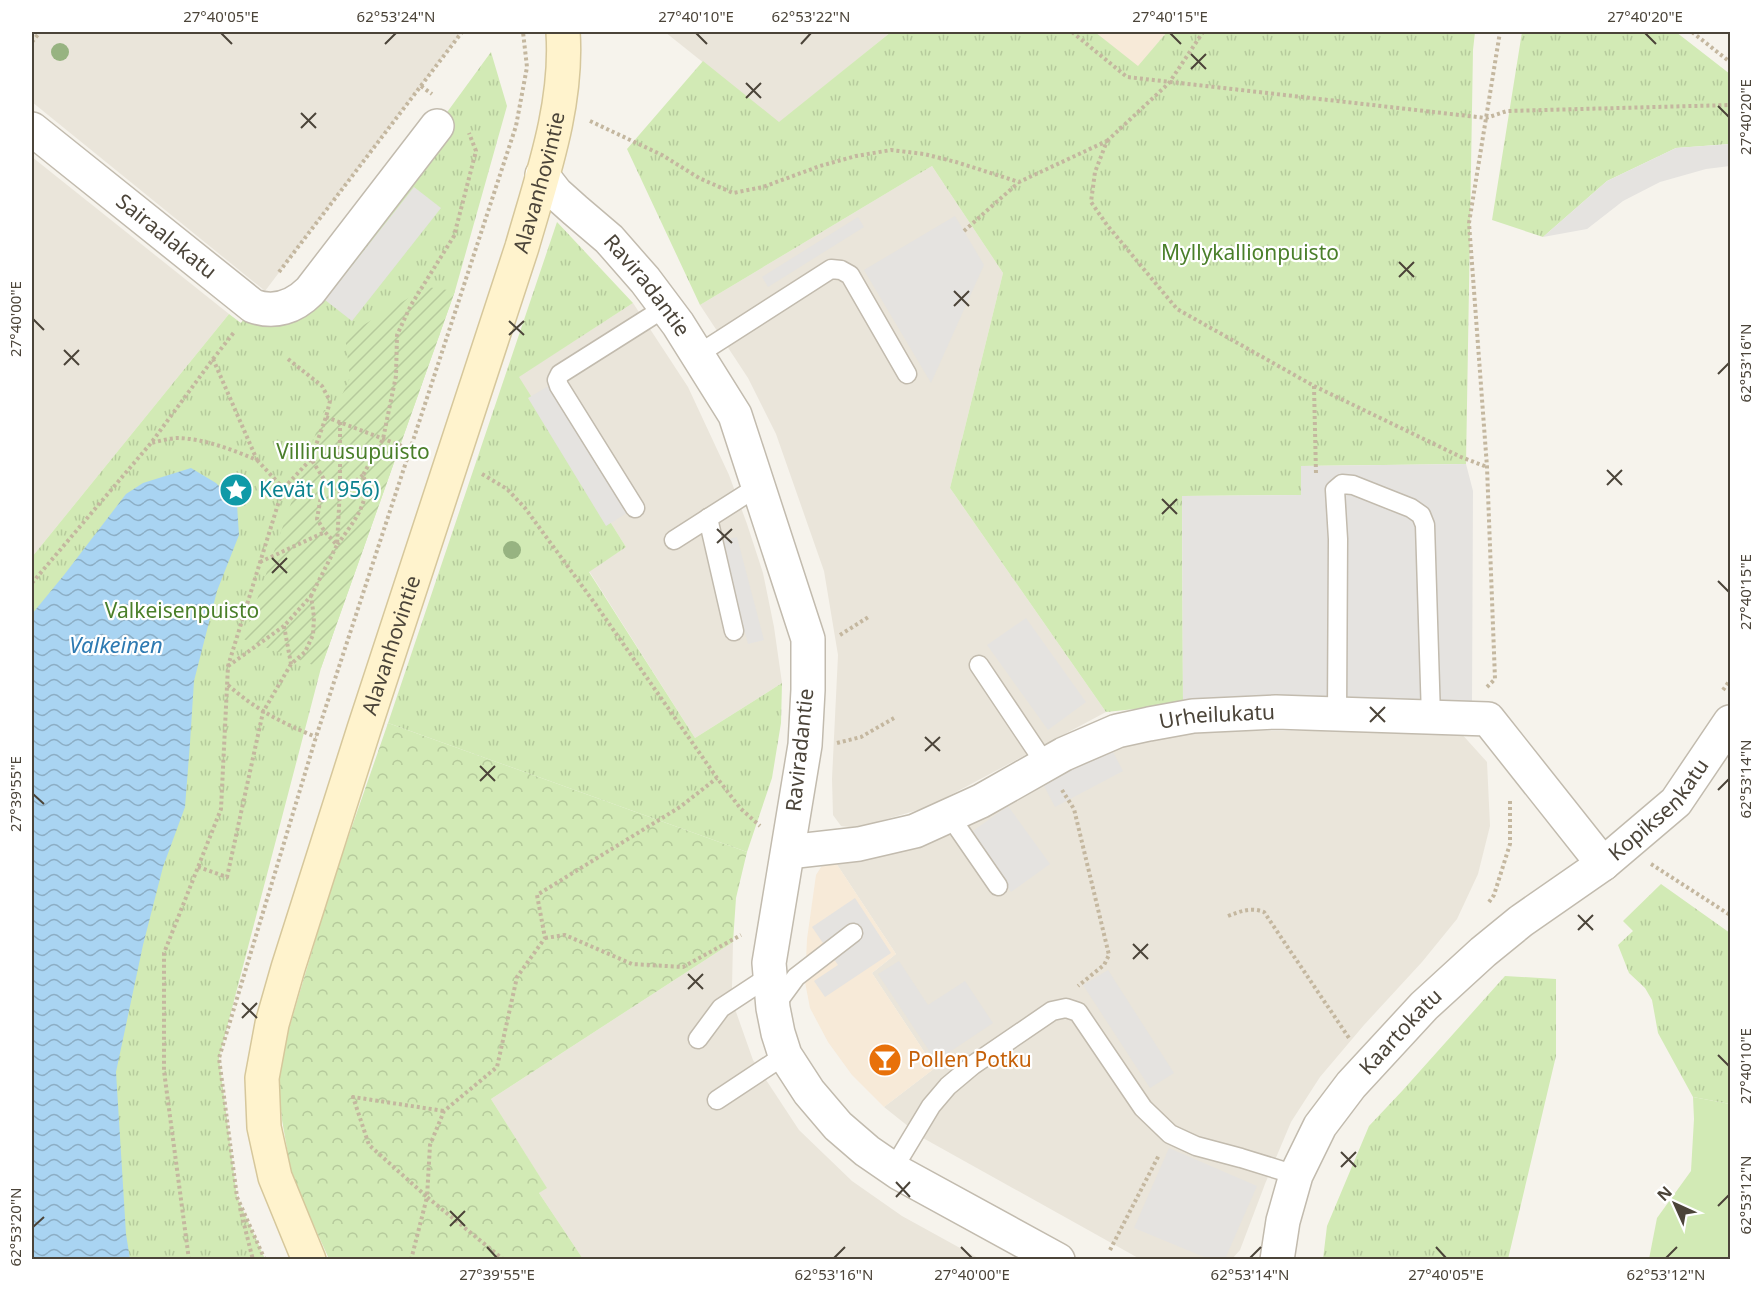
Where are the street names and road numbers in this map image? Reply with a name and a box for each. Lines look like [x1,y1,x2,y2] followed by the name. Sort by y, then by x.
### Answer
[506,109,571,256] street label: Alavanhovintie
[111,187,223,285] street label: Sairaalakatu
[598,228,697,341] street label: Raviradantie
[355,572,426,718] street label: Alavanhovintie
[779,687,819,813] street label: Raviradantie
[1157,697,1276,735] street label: Urheilukatu
[1602,753,1714,867] street label: Kopiksenkatu
[1352,982,1447,1080] street label: Kaartokatu

